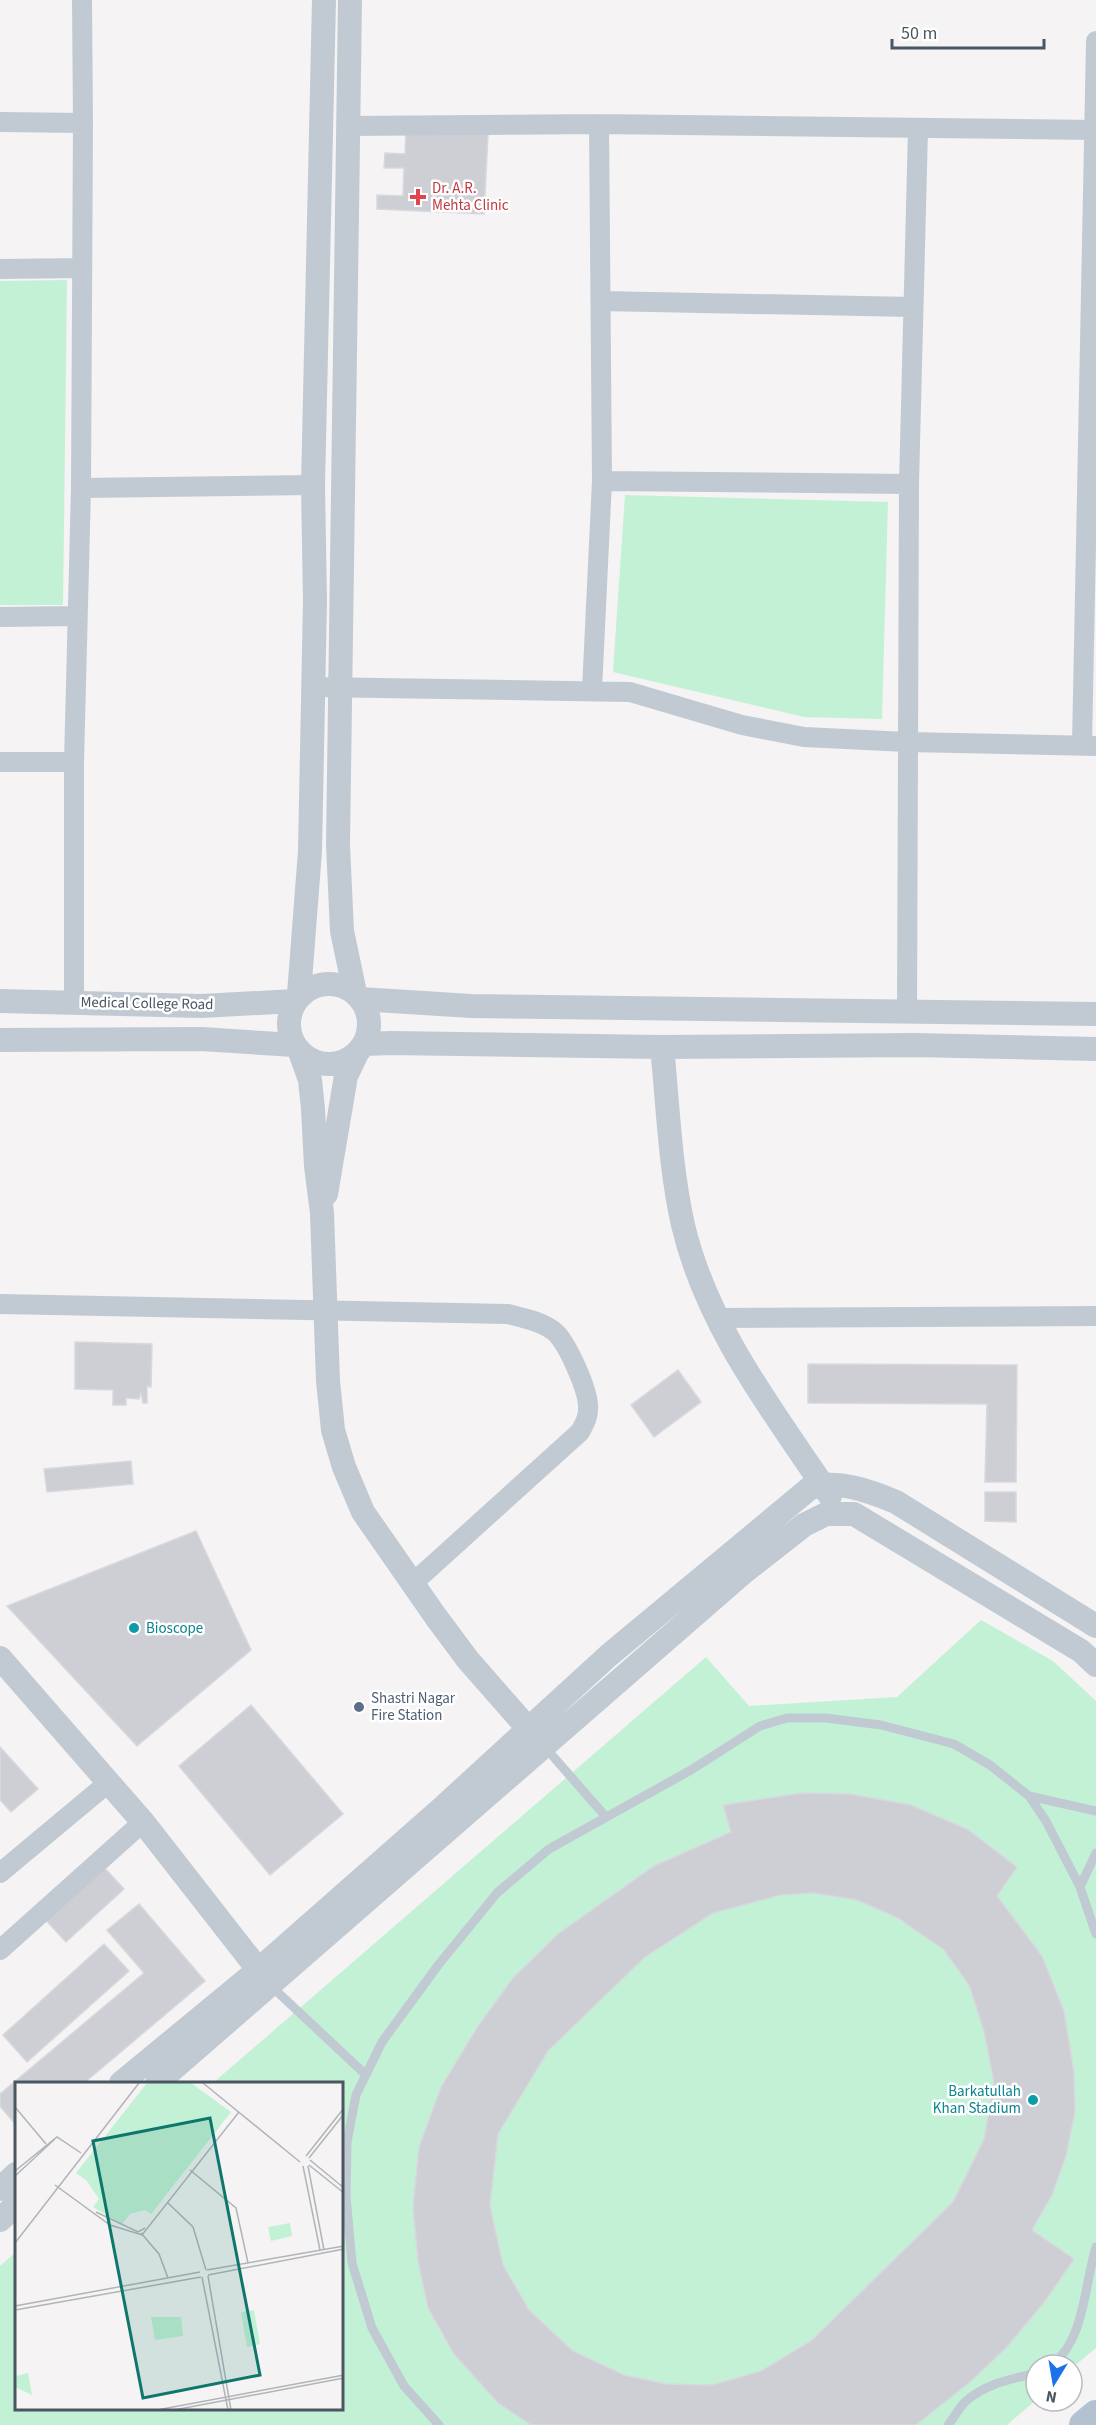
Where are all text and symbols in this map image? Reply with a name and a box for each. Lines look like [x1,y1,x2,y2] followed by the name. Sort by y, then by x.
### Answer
[892,12,1044,50] scale bar
[901,21,937,46] text: 50 m
[432,178,509,216] place label: Dr. A.R. Mehta Clinic
[409,188,427,206] marker: Dr. A.R. Mehta Clinic
[80,992,214,1015] street label: Medical College Road
[146,1618,203,1639] place label: Bioscope
[127,1621,141,1635] marker: Bioscope
[371,1688,456,1726] place label: Shastri Nagar Fire Station
[352,1700,366,1714] marker: Shastri Nagar Fire Station
[933,2081,1021,2119] place label: Barkatullah Khan Stadium
[15,2082,344,2410] inset map
[1026,2093,1040,2107] marker: Barkatullah Khan Stadium
[1024,2353,1084,2413] north arrow
[1044,2385,1059,2409] text: N

